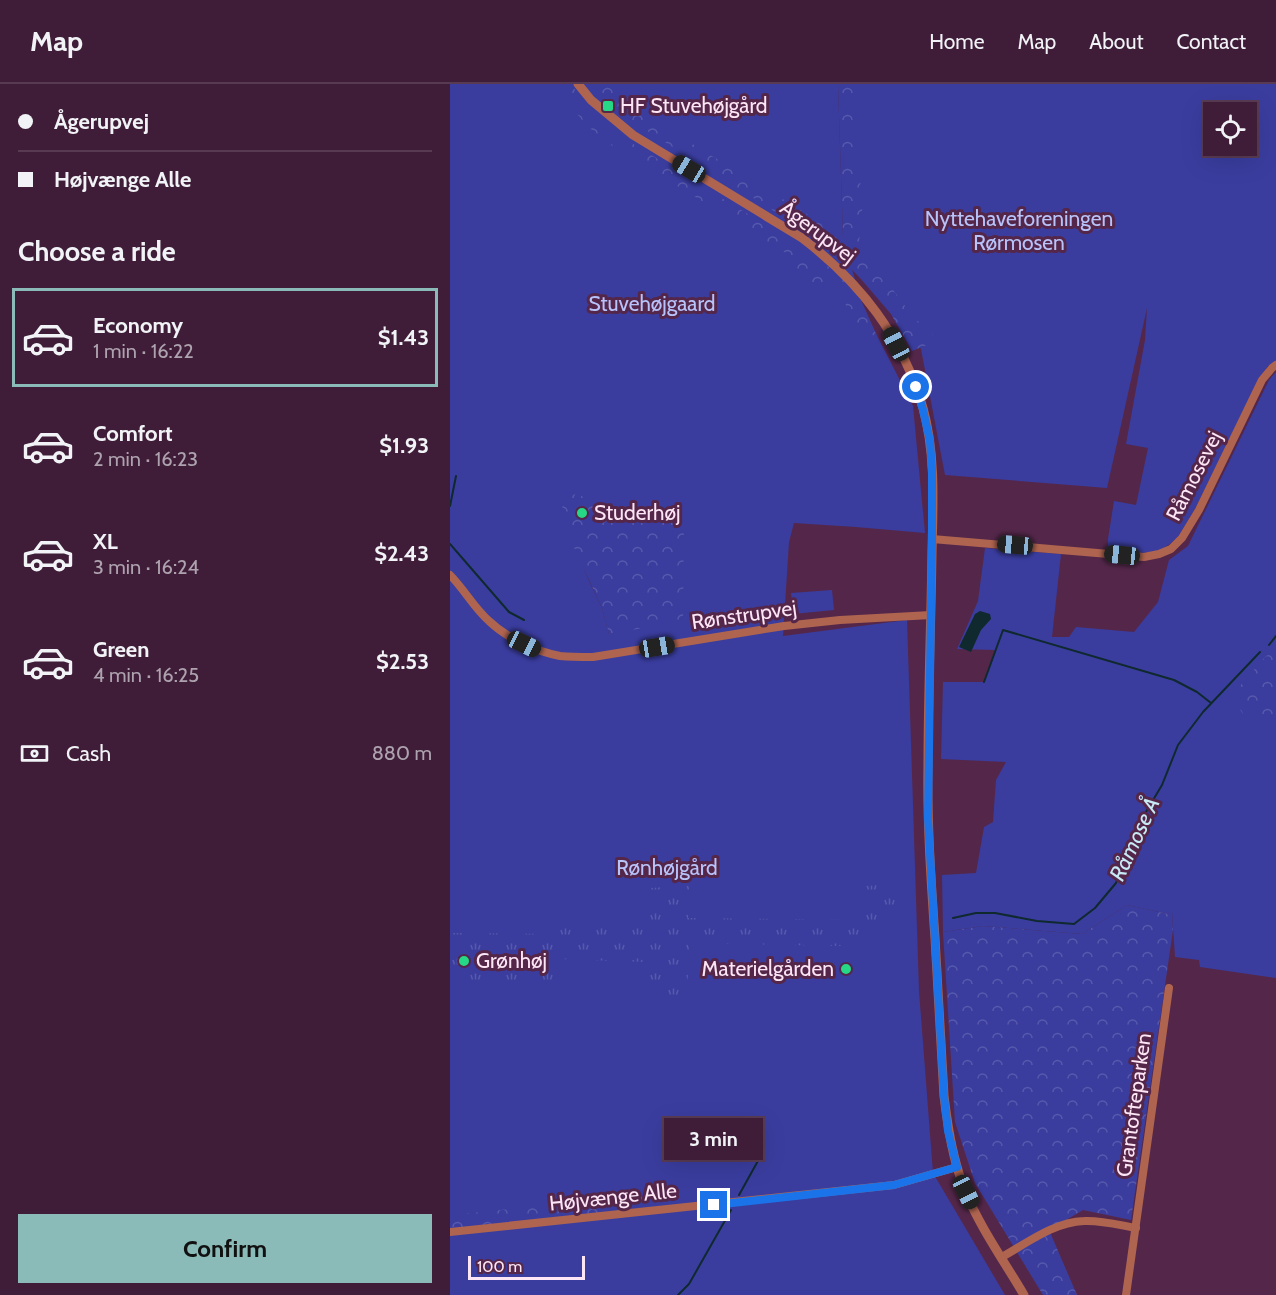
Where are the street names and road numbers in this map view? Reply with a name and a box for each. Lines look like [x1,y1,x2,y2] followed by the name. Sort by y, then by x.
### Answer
[775,194,862,269] street label: Ågerupvej
[1160,427,1228,525] street label: Råmosevej
[690,595,798,635] street label: Rønstrupvej
[1111,1031,1156,1179] street label: Grantofteparken
[548,1177,678,1217] street label: Højvænge Alle

